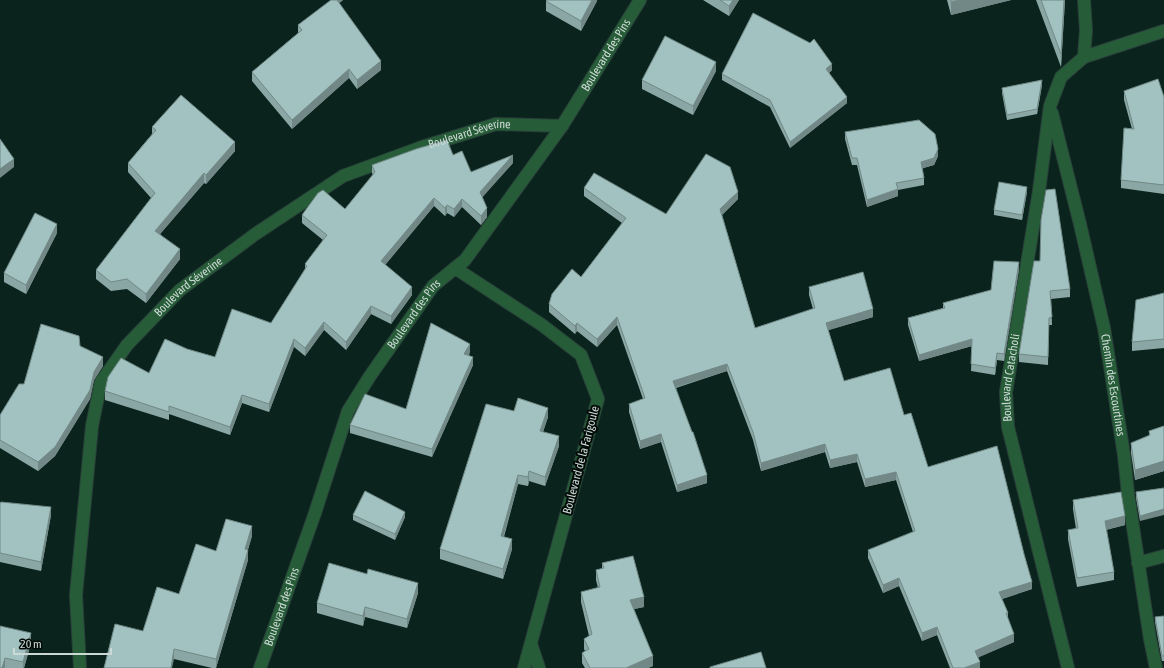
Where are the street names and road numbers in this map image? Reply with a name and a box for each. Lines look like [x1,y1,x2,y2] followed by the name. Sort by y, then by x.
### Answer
[578,16,634,94] street label: Boulevard des Pins
[427,117,511,152] street label: Boulevard Séverine
[151,254,225,319] street label: Boulevard Séverine
[384,276,443,352] street label: Boulevard des Pins
[999,333,1022,422] street label: Boulevard Catacholi
[1098,333,1128,437] street label: Chemin des Escourtines
[560,404,602,516] street label: Boulevard de la Farigoule
[261,566,302,648] street label: Boulevard des Pins

